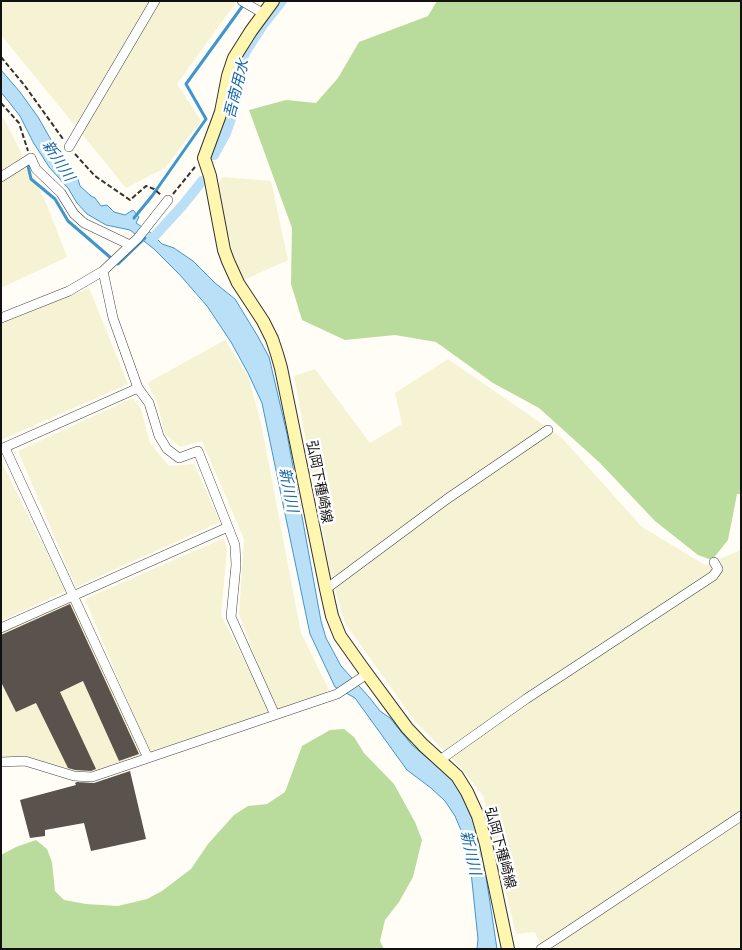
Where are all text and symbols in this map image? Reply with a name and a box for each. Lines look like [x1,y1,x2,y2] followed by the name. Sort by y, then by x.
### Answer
[221,58,253,120] water label: 吾南用水
[38,137,78,185] water label: 新川川
[303,439,335,525] street label: 弘岡下種崎線
[275,466,301,514] water label: 新川川
[481,805,519,891] street label: 弘岡下種崎線
[456,829,484,877] water label: 新川川

